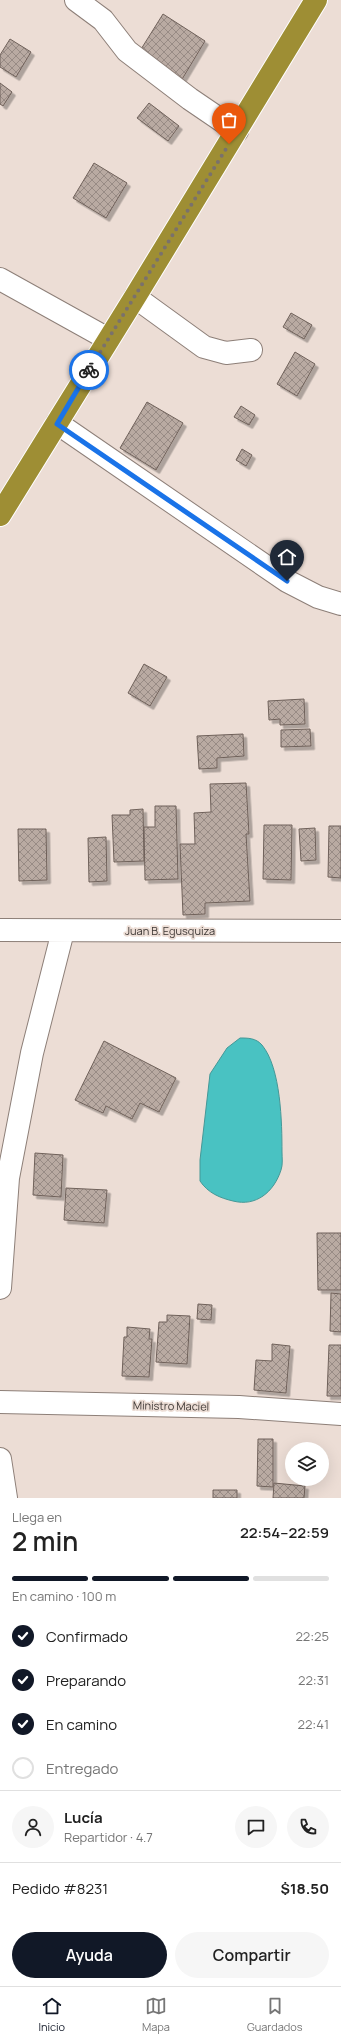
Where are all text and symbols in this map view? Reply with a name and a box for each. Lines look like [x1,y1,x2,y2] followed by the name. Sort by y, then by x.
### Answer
[212,103,246,144] pin
[218,109,240,131] icon: bag
[69,350,109,390] courier
[78,359,100,381] icon: bike
[270,540,304,581] pin
[276,546,298,568] icon: home
[125,923,215,938] street label: Juan B. Egusquiza
[133,1397,209,1414] street label: Ministro Maciel
[285,1442,329,1486] map controls
[285,1442,329,1486] button: layers
[12,1508,62,1526] text: Llega en
[240,1522,329,1543] text: 22:54–22:59
[12,1523,78,1559] text: 2 min
[12,1587,116,1605] text: En camino · 100 m
[12,1625,34,1647] icon: check
[46,1626,128,1647] text: Confirmado
[295,1627,329,1645] text: 22:25
[12,1669,34,1691] icon: check
[46,1670,126,1691] text: Preparando
[298,1671,329,1689] text: 22:31
[12,1713,34,1735] icon: check
[46,1714,117,1735] text: En camino
[298,1715,329,1733] text: 22:41
[46,1758,118,1779] text: Entregado
[12,1806,54,1848] button: person
[235,1806,277,1848] button: chat
[287,1806,329,1848] button: phone
[64,1807,103,1828] text: Lucía
[64,1828,153,1846] text: Repartidor · 4.7
[12,1878,108,1899] text: Pedido #8231
[281,1878,329,1899] text: $18.50
[12,1932,167,1978] button: Ayuda
[175,1932,329,1978] button: Compartir
[38,1995,65,2034] tab: Inicio
[142,1995,170,2034] tab: Mapa
[247,1995,303,2034] tab: Guardados

